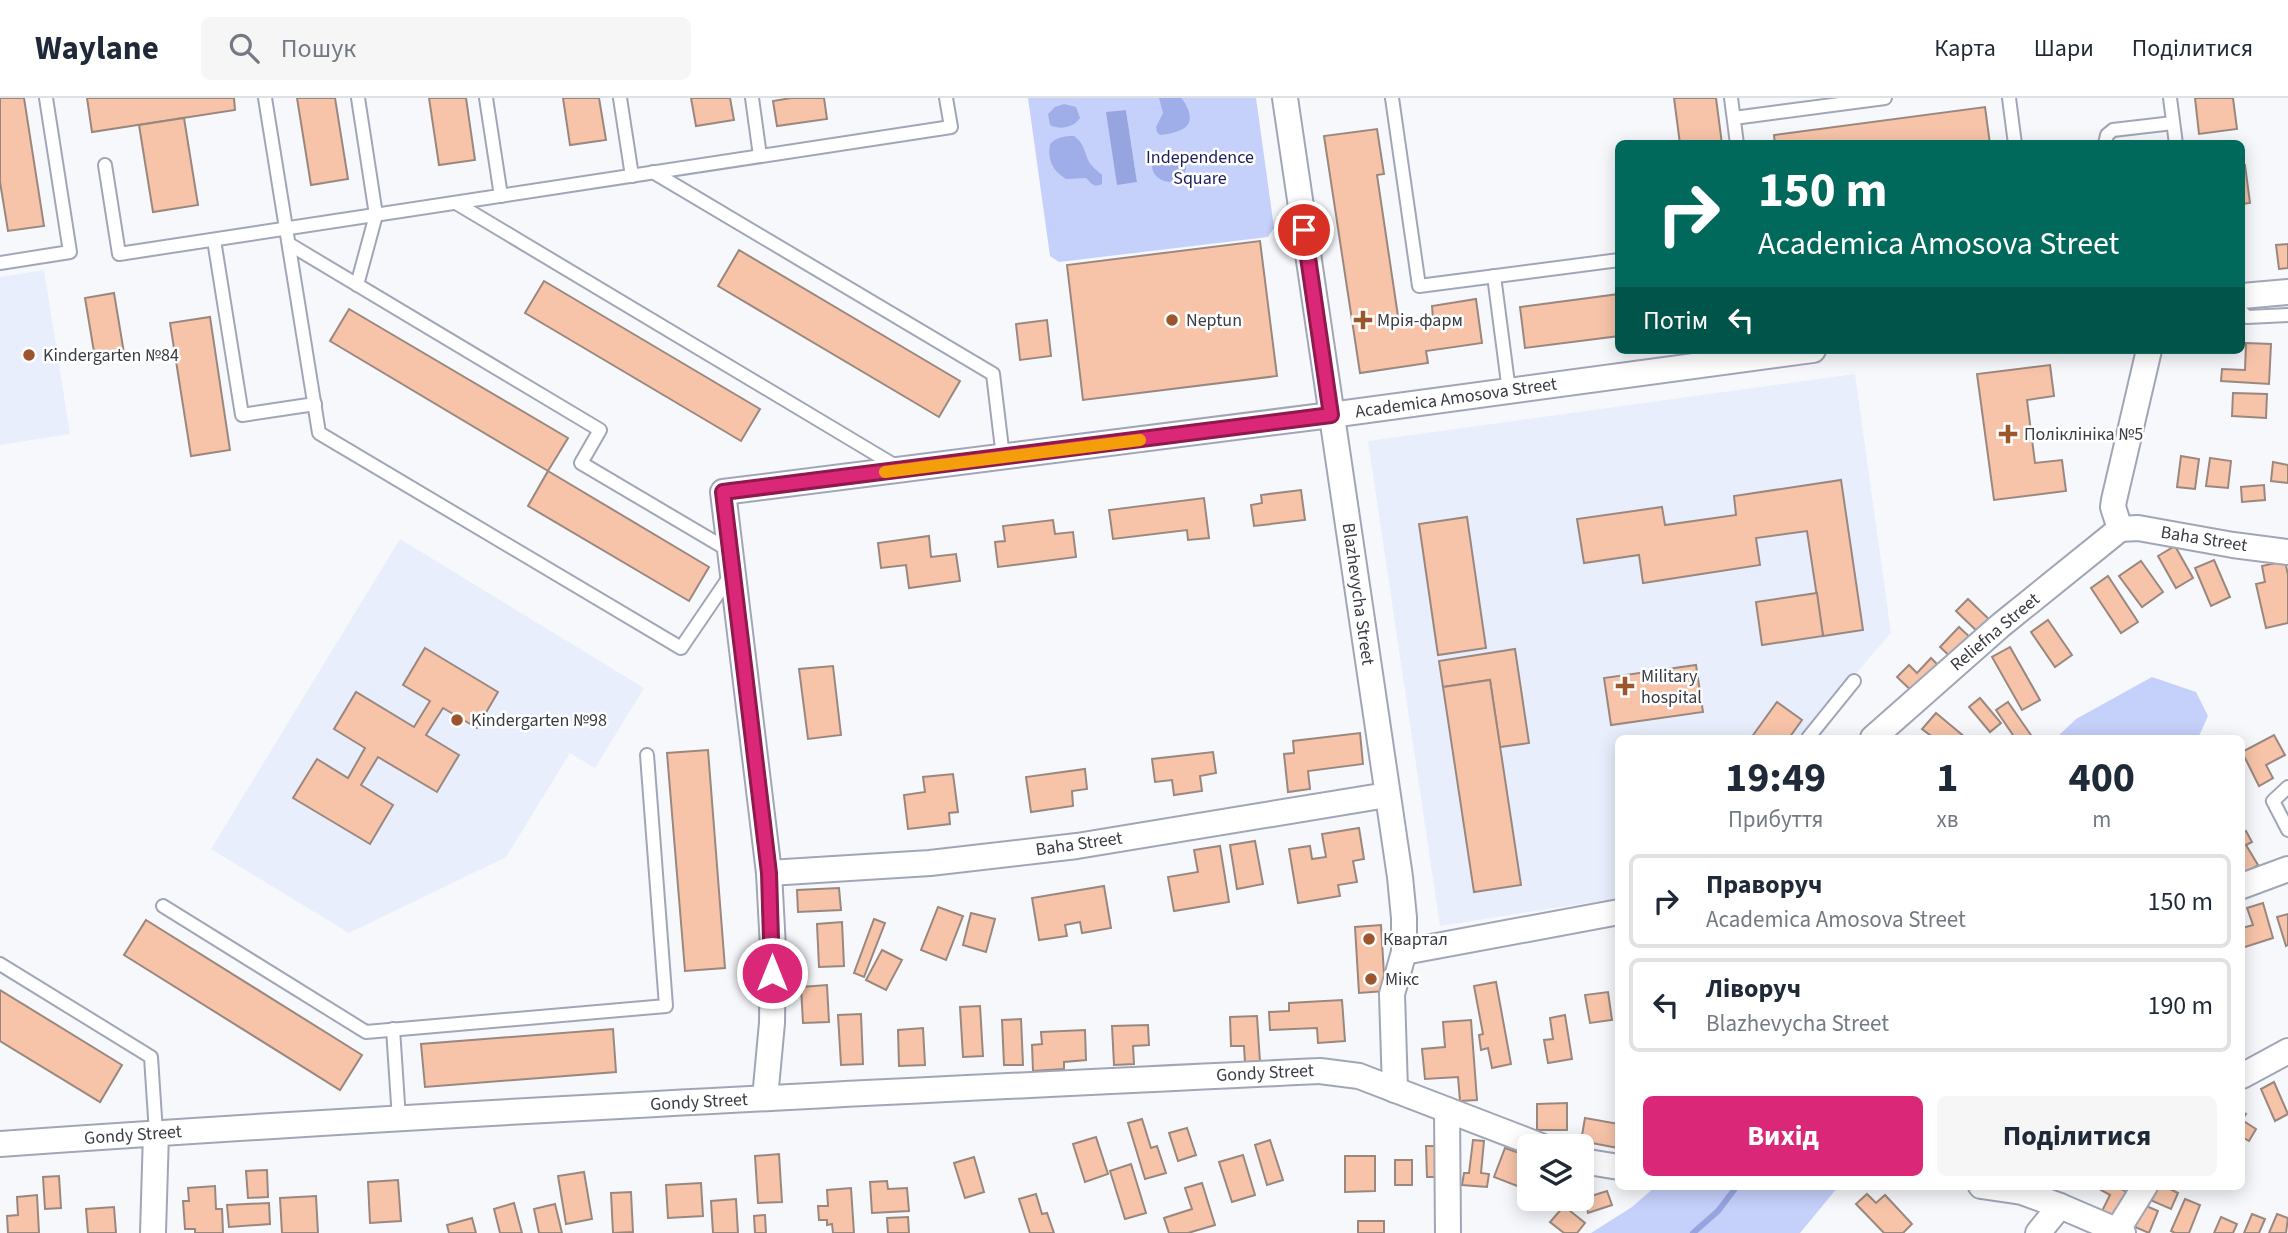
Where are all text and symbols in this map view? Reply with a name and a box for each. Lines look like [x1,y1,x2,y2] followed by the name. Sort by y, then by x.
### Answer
[201,17,691,80] search box
[35,25,159,72] text: Waylane
[225,29,263,67] icon: search
[281,30,356,67] text: Пошук
[1934,31,1996,66] text: Карта
[2034,31,2094,66] text: Шари
[2132,31,2253,66] text: Поділитися
[1146,145,1254,191] park label: Independence Square
[1758,156,1887,226] text: 150 m
[1643,168,1734,259] icon: right
[1274,200,1334,260] pin
[1285,211,1323,249] icon: arrive
[1758,221,2119,267] text: Academica Amosova Street
[1722,301,1760,339] icon: left
[1643,302,1708,339] text: Потім
[1186,308,1242,333] place label: Neptun
[1377,308,1463,333] place label: Мрія-фарм
[1164,312,1180,328] marker: Neptun
[1355,312,1371,328] marker: Мрія-фарм
[43,343,179,368] place label: Kindergarten №84
[21,347,37,363] marker: Kindergarten №84
[1354,371,1558,425] street label: Academica Amosova Street
[2024,422,2143,447] place label: Поліклініка №5
[1998,424,2018,444] marker: Поліклініка №5
[2159,520,2249,558] street label: Baha Street
[1336,521,1380,667] street label: Blazhevycha Street
[1945,587,2045,677] street label: Reliefna Street
[1641,664,1702,710] place label: Military hospital
[1615,676,1635,696] marker: Military hospital
[471,708,607,733] place label: Kindergarten №98
[449,712,465,728] marker: Kindergarten №98
[1725,748,1826,808] text: 19:49
[1936,748,1958,808] text: 1
[2068,748,2135,808] text: 400
[1728,803,1823,836] text: Прибуття
[1936,803,1958,836] text: хв
[2092,803,2111,836] text: m
[1034,826,1124,862] street label: Baha Street
[1706,866,1822,903] text: Праворуч
[1647,882,1685,920] icon: right
[2147,883,2213,920] text: 150 m
[1706,903,1966,936] text: Academica Amosova Street
[1383,927,1448,952] place label: Квартал
[1361,931,1377,947] marker: Квартал
[735,936,809,1010] position arrow
[1385,967,1419,992] place label: Мікс
[1706,970,1801,1007] text: Ліворуч
[1363,971,1379,987] marker: Мікс
[1647,986,1685,1024] icon: left
[2147,987,2213,1024] text: 190 m
[1706,1007,1889,1040] text: Blazhevycha Street
[1216,1058,1314,1088] street label: Gondy Street
[650,1087,748,1117] street label: Gondy Street
[1643,1096,1923,1176] button: Вихід
[1937,1096,2217,1176] button: Поділитися
[83,1119,183,1151] street label: Gondy Street
[1517,1134,1594,1211] map controls
[1517,1134,1594,1211] button: layers

